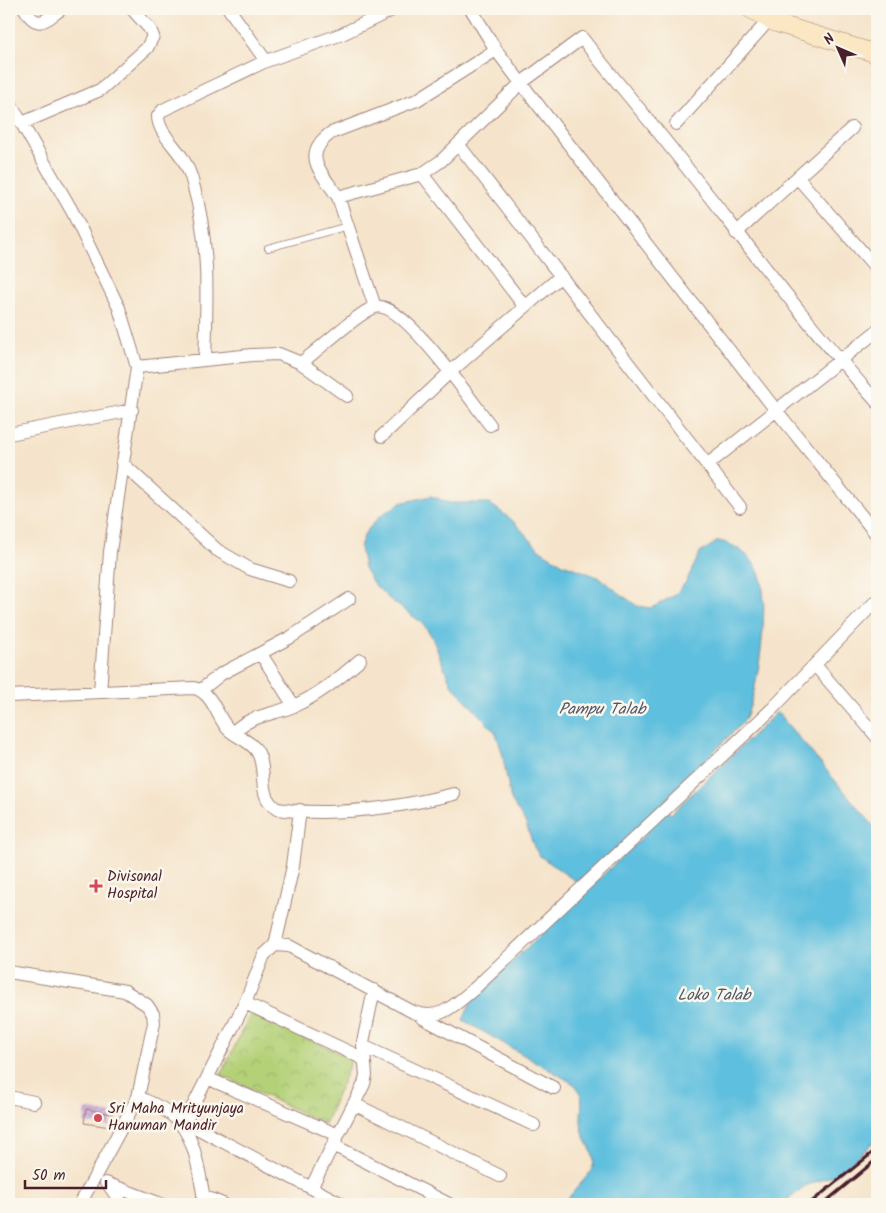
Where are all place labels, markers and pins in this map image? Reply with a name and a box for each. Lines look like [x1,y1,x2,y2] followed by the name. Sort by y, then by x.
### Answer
[107,865,162,906] place label: Divisonal Hospital
[89,879,103,893] marker: Divisonal Hospital
[108,1097,244,1138] place label: Sri Maha Mrityunjaya Hanuman Mandir
[92,1112,104,1124] marker: Sri Maha Mrityunjaya Hanuman Mandir

